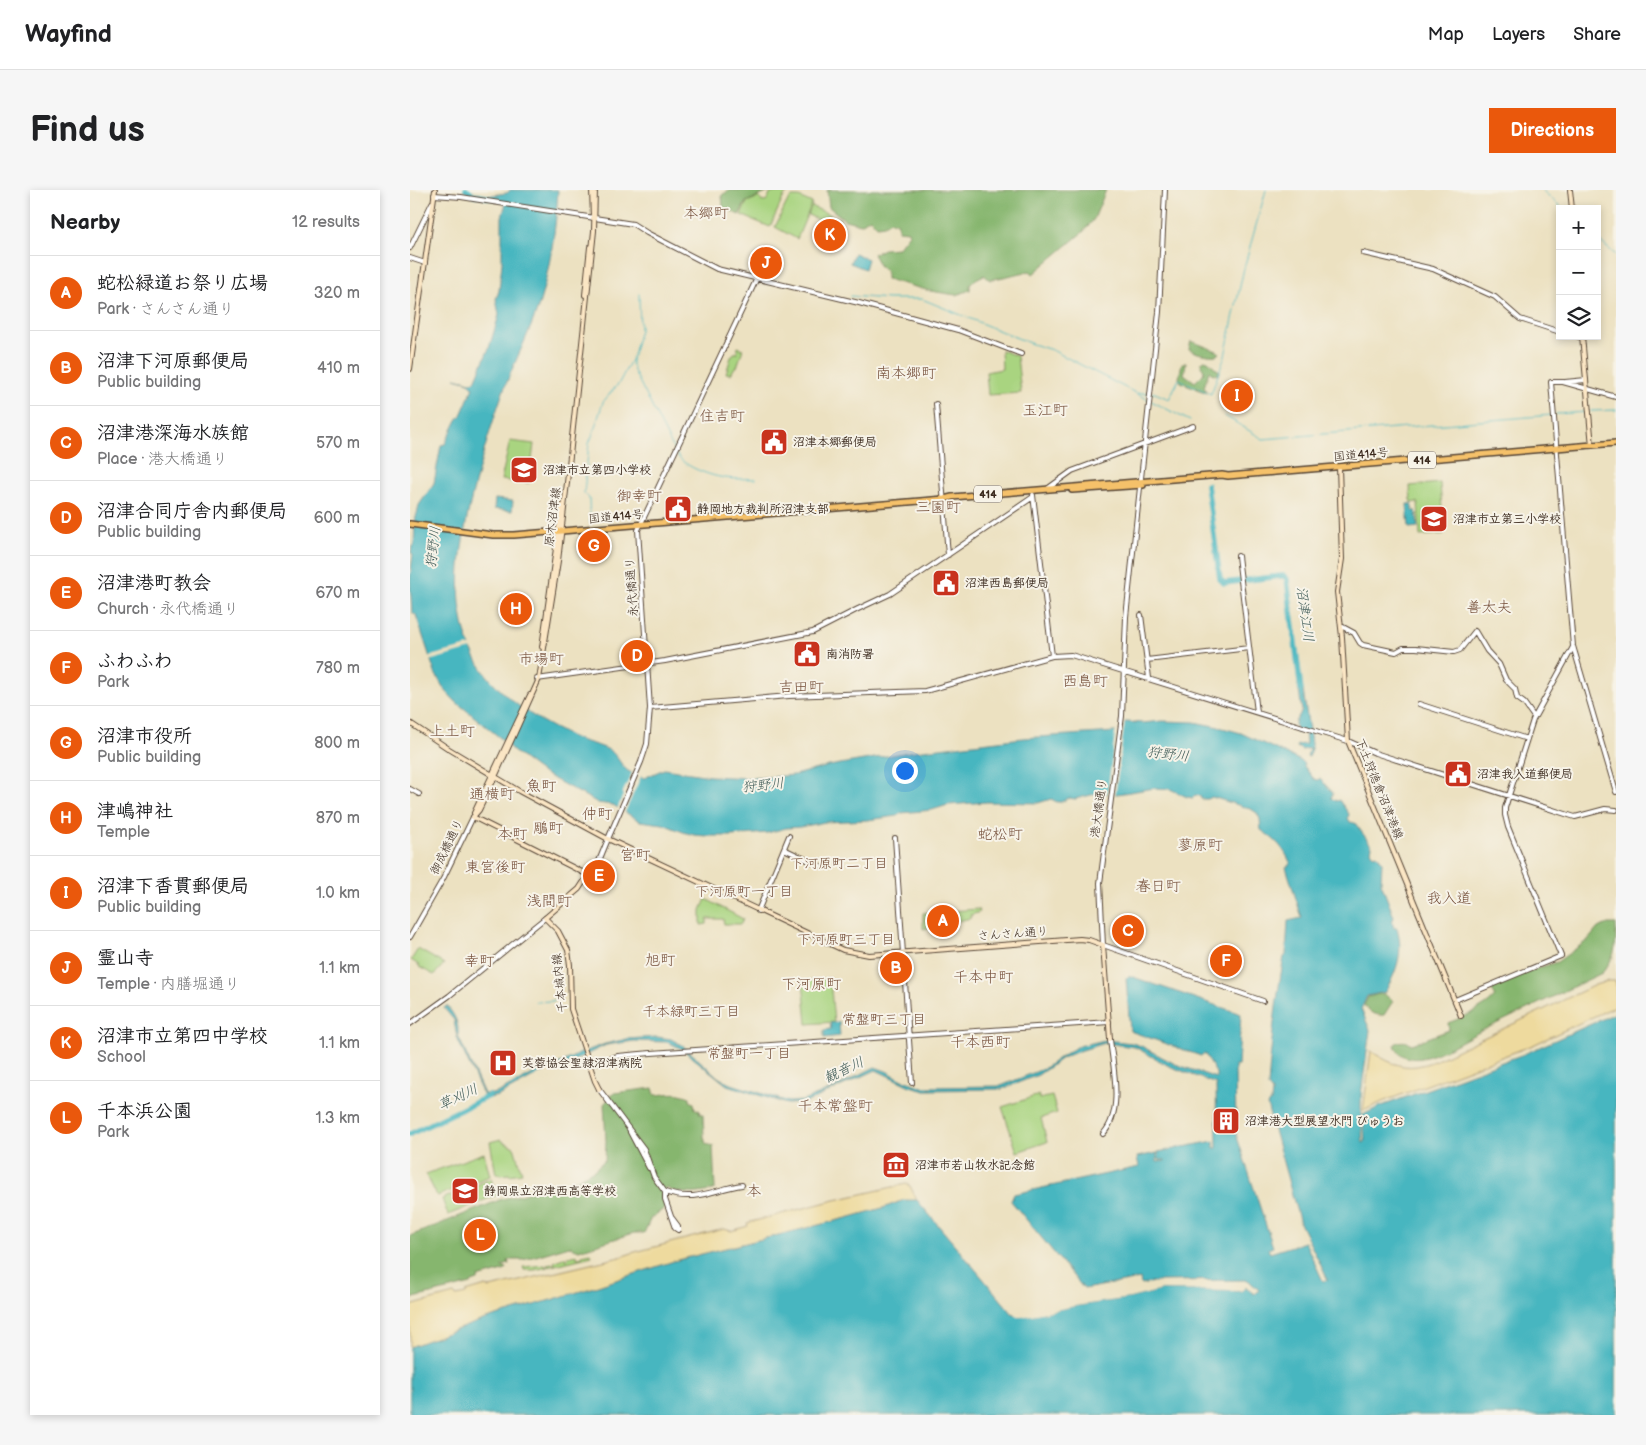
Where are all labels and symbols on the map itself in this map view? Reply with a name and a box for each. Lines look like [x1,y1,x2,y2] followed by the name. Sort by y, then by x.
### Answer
[683,204,729,223] district label: 本郷町
[814,216,846,254] pin: K
[750,244,782,282] pin: J
[876,364,937,383] district label: 南本郷町
[1221,377,1253,415] pin: I
[1022,401,1068,420] district label: 玉江町
[699,407,745,426] district label: 住吉町
[759,427,789,457] public building icon: 沼津本郷郵便局
[793,435,877,450] place label: 沼津本郷郵便局
[1333,445,1389,465] street label: 国道414号
[1408,452,1436,468] road number: 414
[509,455,539,485] school or university icon: 沼津市立第四小学校
[543,463,651,478] place label: 沼津市立第四小学校
[542,486,564,548] street label: 原木沼津線
[974,486,1002,502] road number: 414
[616,487,662,506] district label: 御幸町
[663,494,693,524] public building icon: 静岡地方裁判所沼津支部
[915,498,961,517] district label: 三園町
[697,502,829,517] place label: 静岡地方裁判所沼津支部
[1419,504,1449,534] school or university icon: 沼津市立第三小学校
[588,507,644,527] street label: 国道414号
[1453,512,1561,527] place label: 沼津市立第三小学校
[422,525,444,569] water label: 狩野川
[578,527,610,565] pin: G
[622,557,642,617] street label: 永代橋通り
[931,568,961,598] public building icon: 沼津西島郵便局
[965,576,1049,591] place label: 沼津西島郵便局
[1293,585,1317,643] water label: 沼津江川
[500,590,532,628] pin: H
[1466,598,1512,617] district label: 善太夫
[621,637,653,675] pin: D
[792,639,822,669] public building icon: 南消防署
[826,647,874,662] place label: 南消防署
[518,650,564,669] district label: 市場町
[1062,672,1108,691] district label: 西島町
[778,678,824,697] district label: 吉田町
[429,722,475,741] district label: 上土町
[1352,736,1406,842] street label: 下土狩徳倉沼津港線
[1146,743,1190,765] water label: 狩野川
[892,758,918,784] your location
[1443,759,1473,789] public building icon: 沼津我入道郵便局
[1477,767,1573,782] place label: 沼津我入道郵便局
[741,774,785,796] water label: 狩野川
[526,777,557,796] district label: 魚町
[1087,777,1111,839] street label: 港大橋通り
[469,785,515,804] district label: 通横町
[582,805,613,824] district label: 仲町
[427,817,467,877] street label: 御成橋通り
[533,819,564,838] district label: 鵰町
[497,825,528,844] district label: 本町
[977,825,1023,844] district label: 蛇松町
[1177,836,1223,855] district label: 蓼原町
[620,846,651,865] district label: 宮町
[790,855,888,872] district label: 下河原町二丁目
[583,857,615,895] pin: E
[465,858,526,877] district label: 東宮後町
[1135,877,1181,896] district label: 春日町
[695,883,793,900] district label: 下河原町一丁目
[1426,889,1472,908] district label: 我入道
[526,892,572,911] district label: 浅間町
[927,902,959,940] pin: A
[1112,912,1144,950] pin: C
[977,924,1049,944] street label: さんさん通り
[797,931,895,948] district label: 下河原町三丁目
[1210,942,1242,980] pin: F
[880,949,912,987] pin: B
[645,951,676,970] district label: 旭町
[464,952,495,971] district label: 幸町
[549,952,571,1014] street label: 千本城内線
[953,968,1014,987] district label: 千本中町
[781,975,842,994] district label: 下河原町
[642,1003,740,1020] district label: 千本緑町三丁目
[842,1011,926,1028] district label: 常盤町三丁目
[950,1033,1011,1052] district label: 千本西町
[707,1045,791,1062] district label: 常盤町一丁目
[488,1048,518,1078] hospital icon: 芙蓉協会聖隷沼津病院
[821,1053,867,1087] water label: 観音川
[522,1056,642,1071] place label: 芙蓉協会聖隷沼津病院
[435,1080,481,1114] water label: 草刈川
[797,1097,873,1116] district label: 千本常盤町
[1211,1106,1241,1136] building icon: 沼津港大型展望水門 びゅうお
[1245,1114,1404,1129] place label: 沼津港大型展望水門 びゅうお
[881,1150,911,1180] museum icon: 沼津市若山牧水記念館
[915,1158,1035,1173] place label: 沼津市若山牧水記念館
[450,1176,480,1206] school or university icon: 静岡県立沼津西高等学校
[746,1182,762,1201] district label: 本
[484,1184,616,1199] place label: 静岡県立沼津西高等学校
[464,1216,496,1254] pin: L

